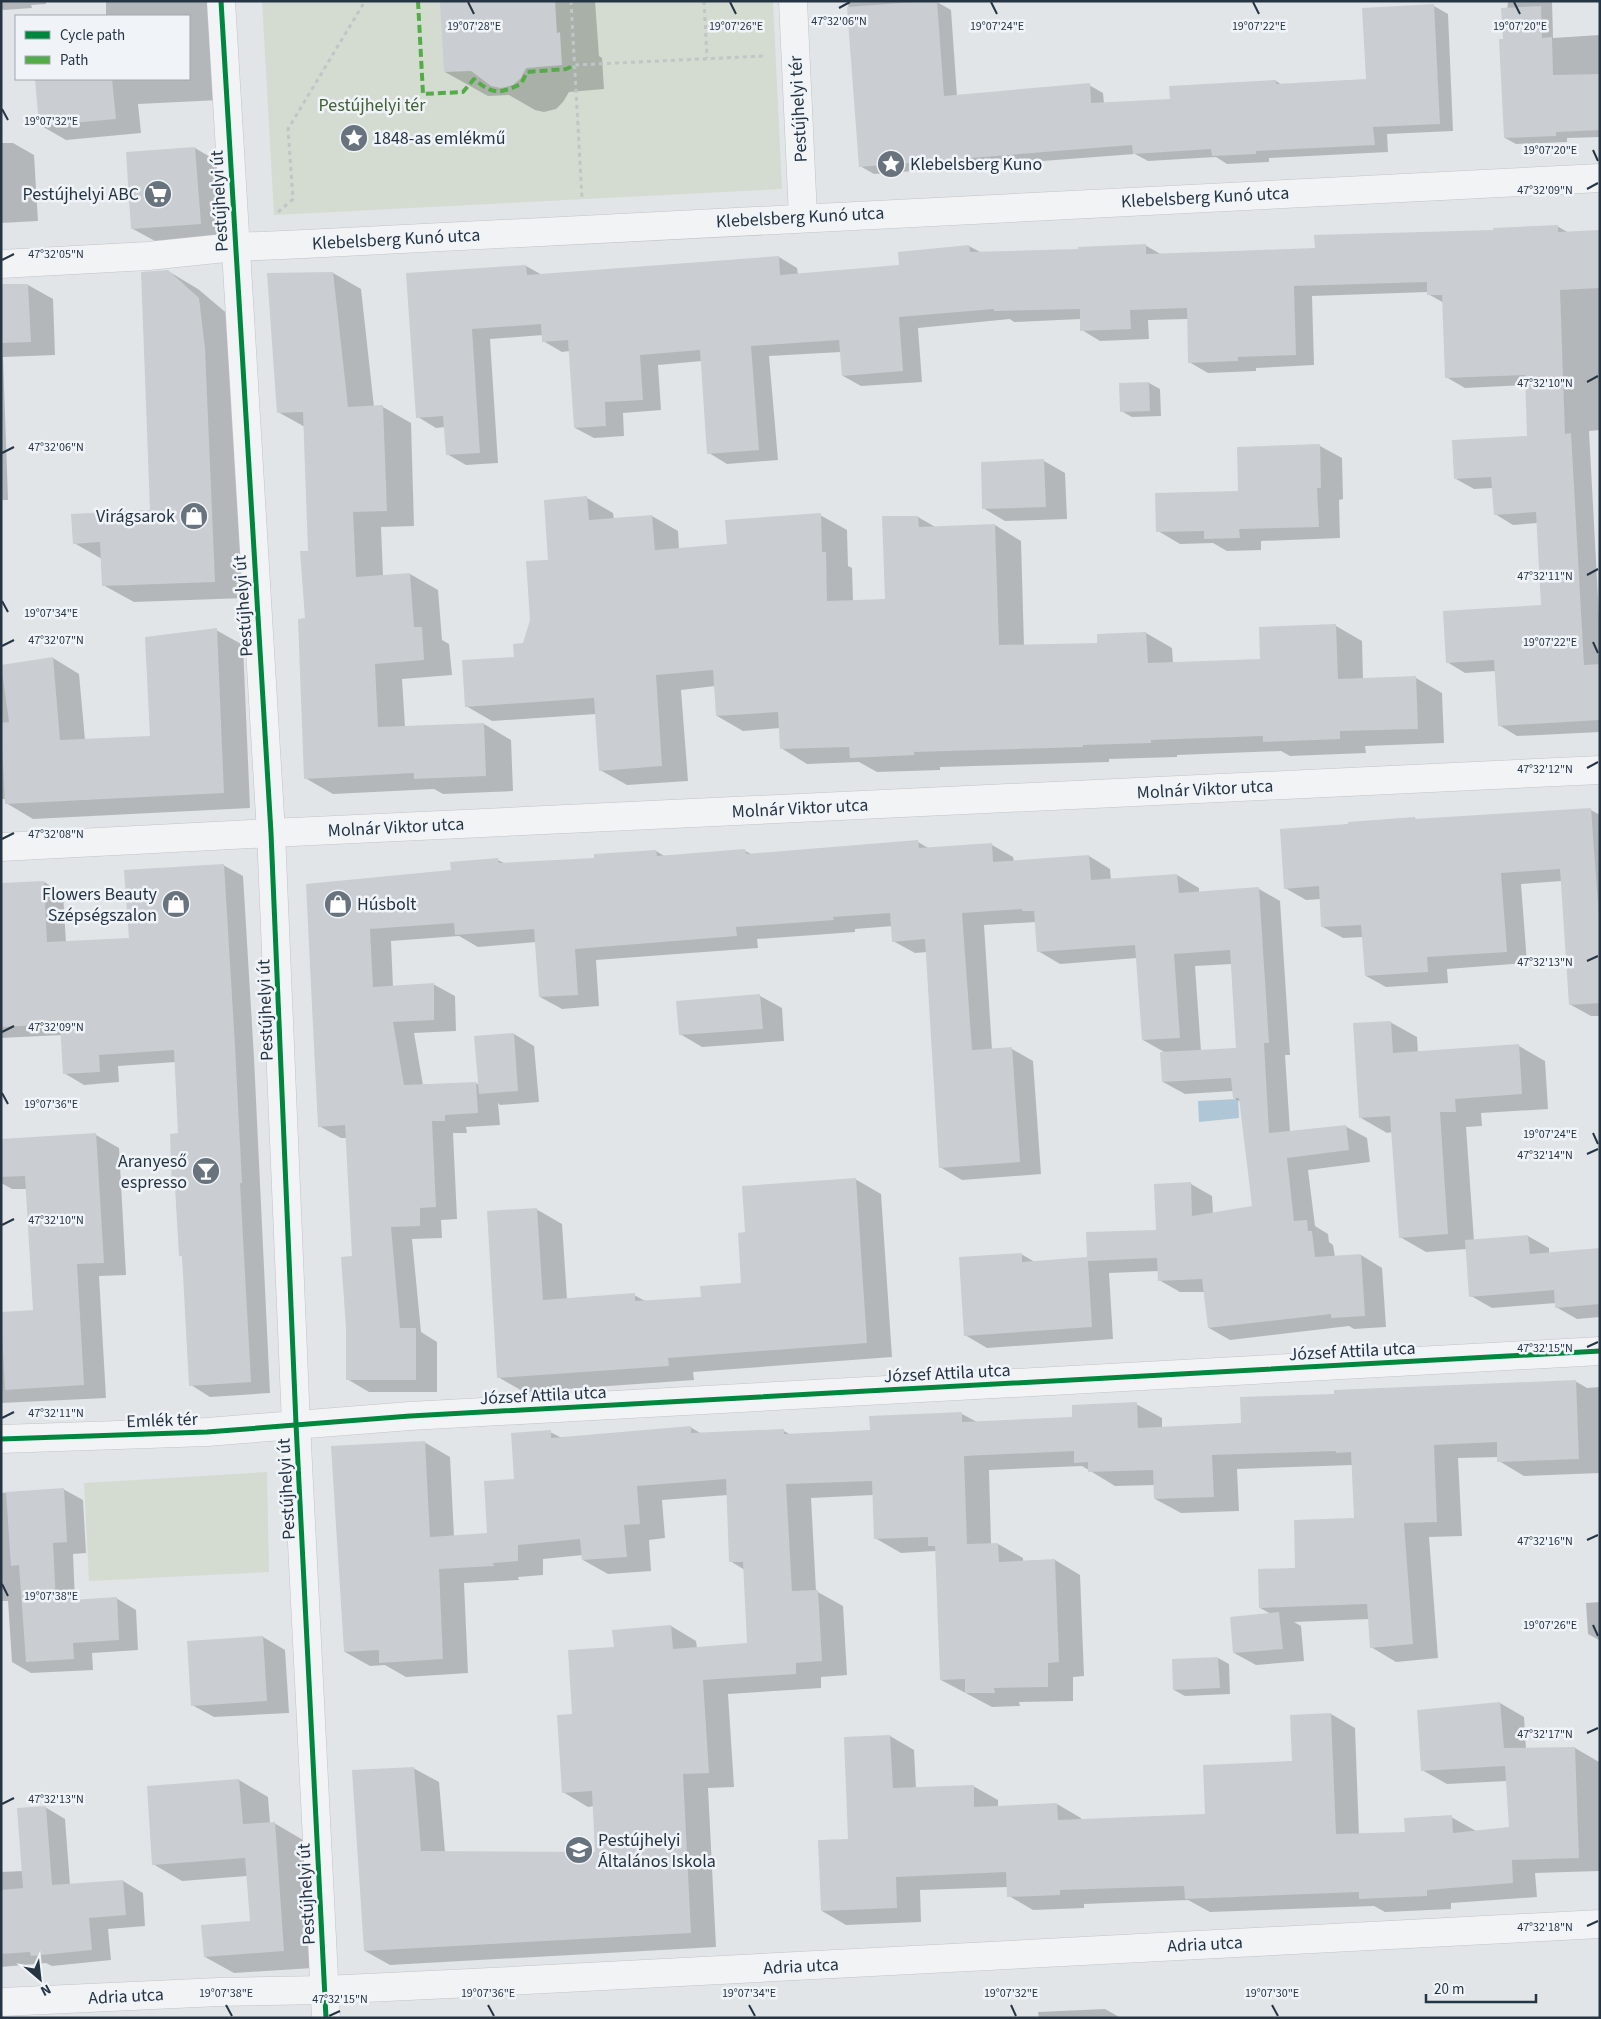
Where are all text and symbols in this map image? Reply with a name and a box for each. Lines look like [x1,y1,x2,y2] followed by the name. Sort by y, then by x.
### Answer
[811,13,867,30] text: 47°32'06"N
[15,15,190,80] legend
[447,18,501,35] text: 19°07'28"E
[709,18,763,35] text: 19°07'26"E
[970,18,1024,35] text: 19°07'24"E
[1232,18,1286,35] text: 19°07'22"E
[1493,18,1547,35] text: 19°07'20"E
[60,25,125,46] text: Cycle path
[60,50,88,71] text: Path
[783,54,814,163] street label: Pestújhelyi tér
[319,93,426,118] park label: Pestújhelyi tér
[24,113,78,130] text: 19°07'32"E
[339,123,369,153] place icon: 1848-as emlékmű
[373,126,506,151] place label: 1848-as emlékmű
[1523,142,1577,159] text: 19°07'20"E
[204,149,235,252] street label: Pestújhelyi út
[876,149,906,179] place icon: Klebelsberg Kuno
[910,152,1042,177] place label: Klebelsberg Kuno
[143,179,173,209] supermarket icon: Pestújhelyi ABC
[1120,181,1290,214] street label: Klebelsberg Kunó utca
[22,182,139,207] place label: Pestújhelyi ABC
[1517,182,1573,199] text: 47°32'09"N
[715,201,885,234] street label: Klebelsberg Kunó utca
[311,223,481,256] street label: Klebelsberg Kunó utca
[28,246,84,263] text: 47°32'05"N
[1517,375,1573,392] text: 47°32'10"N
[28,439,84,456] text: 47°32'06"N
[179,501,209,531] shop icon: Virágsarok
[96,504,175,529] place label: Virágsarok
[227,554,260,658] street label: Pestújhelyi út
[1517,568,1573,585] text: 47°32'11"N
[24,605,78,622] text: 19°07'34"E
[28,632,84,649] text: 47°32'07"N
[1523,634,1577,651] text: 19°07'22"E
[1517,761,1573,778] text: 47°32'12"N
[1136,773,1274,806] street label: Molnár Viktor utca
[731,792,869,825] street label: Molnár Viktor utca
[327,811,465,844] street label: Molnár Viktor utca
[28,826,84,843] text: 47°32'08"N
[42,882,158,928] place label: Flowers Beauty Szépségszalon
[161,889,191,919] shop icon: Flowers Beauty Szépségszalon
[323,889,353,919] shop icon: Húsbolt
[357,892,416,917] place label: Húsbolt
[1517,954,1573,971] text: 47°32'13"N
[251,959,280,1061] street label: Pestújhelyi út
[28,1019,84,1036] text: 47°32'09"N
[24,1096,78,1113] text: 19°07'36"E
[1523,1126,1577,1143] text: 19°07'24"E
[1517,1147,1573,1164] text: 47°32'14"N
[118,1149,187,1195] place label: Aranyeső espresso
[191,1156,221,1186] bar icon: Aranyeső espresso
[28,1212,84,1229] text: 47°32'10"N
[1288,1336,1416,1367] street label: József Attila utca
[1517,1340,1573,1357] text: 47°32'15"N
[883,1358,1011,1389] street label: József Attila utca
[479,1380,607,1411] street label: József Attila utca
[28,1405,84,1422] text: 47°32'11"N
[126,1407,199,1434] street label: Emlék tér
[271,1437,302,1540] street label: Pestújhelyi út
[1517,1533,1573,1550] text: 47°32'16"N
[24,1588,78,1605] text: 19°07'38"E
[1523,1617,1577,1634] text: 19°07'26"E
[1517,1726,1573,1743] text: 47°32'17"N
[28,1791,84,1808] text: 47°32'13"N
[598,1828,716,1874] place label: Pestújhelyi Általános Iskola
[564,1835,594,1865] school or university icon: Pestújhelyi Általános Iskola
[291,1842,322,1945] street label: Pestújhelyi út
[1517,1919,1573,1936] text: 47°32'18"N
[1167,1930,1244,1959] street label: Adria utca
[763,1952,840,1981] street label: Adria utca
[15,1954,65,2004] north arrow
[1426,1972,1536,2004] scale bar
[37,1979,54,2001] text: N
[1434,1979,1464,2000] text: 20 m
[88,1982,165,2011] street label: Adria utca
[199,1985,253,2002] text: 19°07'38"E
[461,1985,515,2002] text: 19°07'36"E
[722,1985,776,2002] text: 19°07'34"E
[984,1985,1038,2002] text: 19°07'32"E
[1245,1985,1299,2002] text: 19°07'30"E
[312,1991,368,2008] text: 47°32'15"N

